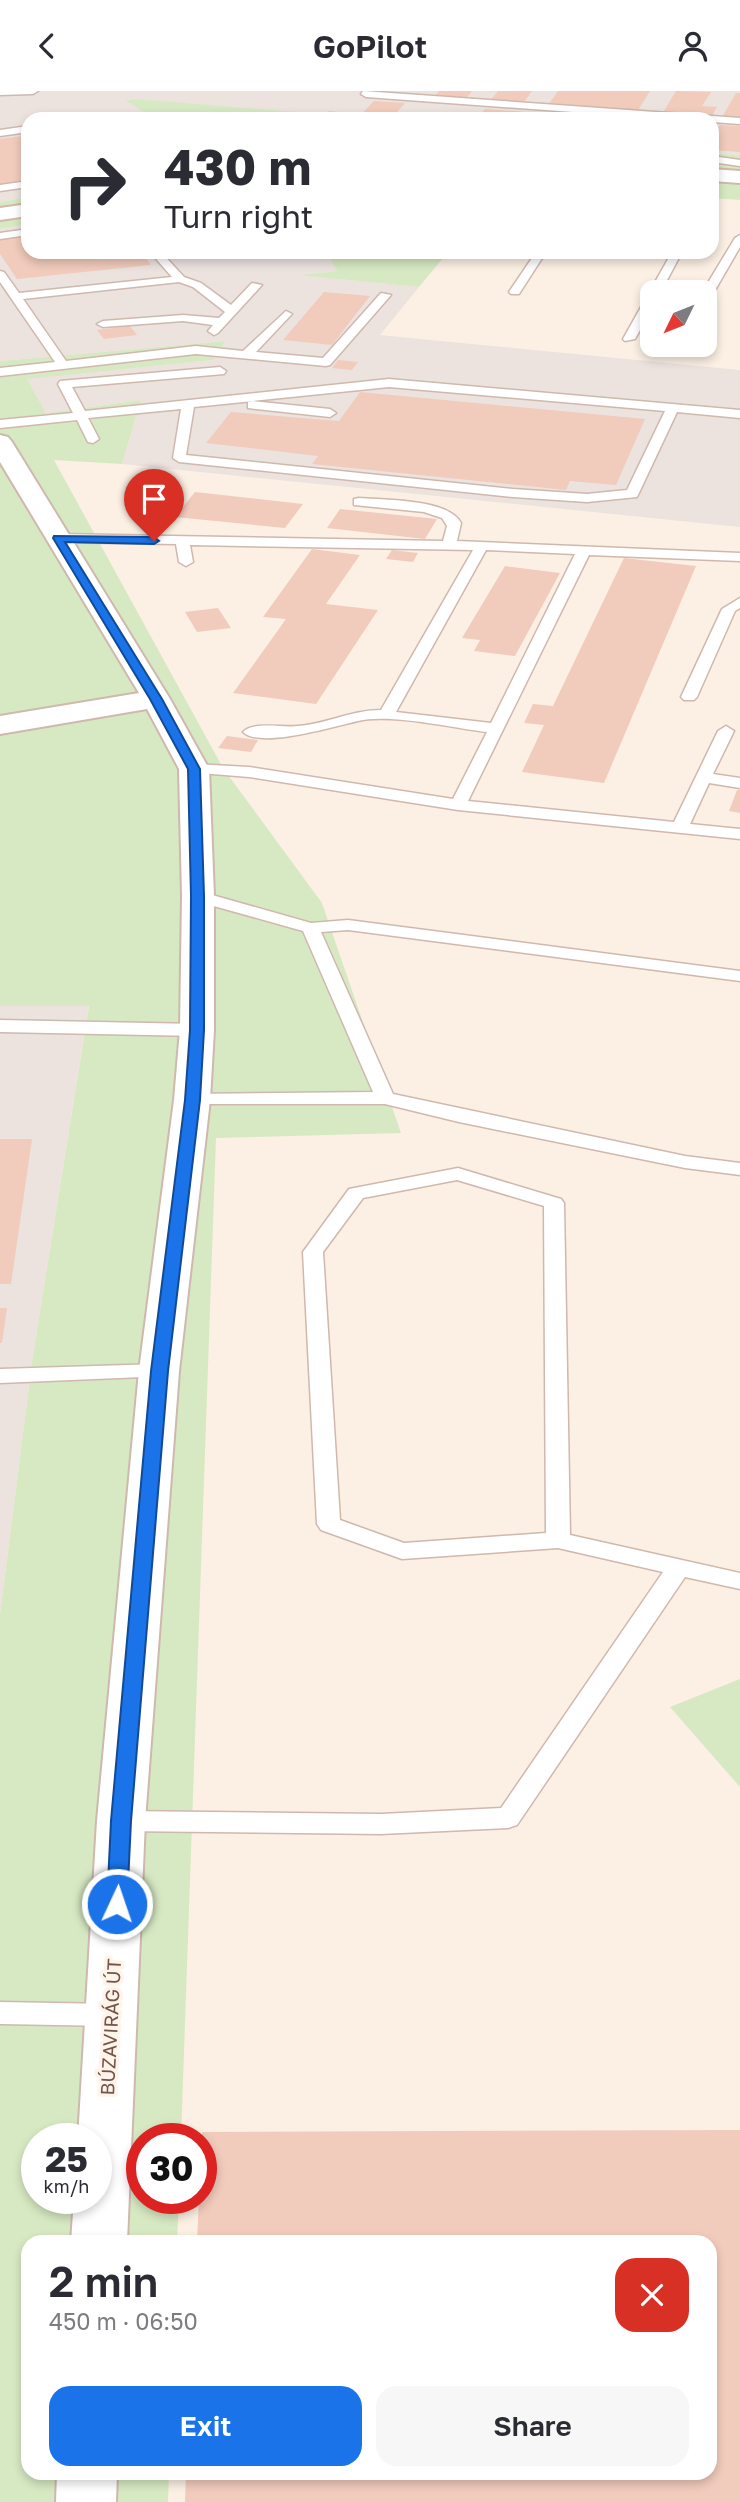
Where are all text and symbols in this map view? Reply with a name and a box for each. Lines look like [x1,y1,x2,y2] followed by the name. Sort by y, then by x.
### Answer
[28,27,66,65] icon: back
[313,27,427,65] text: GoPilot
[674,27,712,65] icon: person
[164,137,312,196] text: 430 m
[49,140,140,231] icon: right
[164,197,313,235] text: Turn right
[640,280,718,357] north arrow
[640,280,717,357] map controls
[124,469,184,541] pin
[135,480,173,518] icon: arrive
[80,1867,154,1941] position arrow
[95,1958,125,2096] street label: BÚZAVIRÁG ÚT
[126,2123,217,2214] speed limit sign: 30
[45,2138,88,2180] text: 25
[44,2175,89,2197] text: km/h
[49,2256,158,2306] text: 2 min
[615,2258,689,2332] button: close
[49,2307,198,2335] text: 450 m · 06:50
[49,2386,362,2466] button: Exit
[376,2386,689,2466] button: Share

